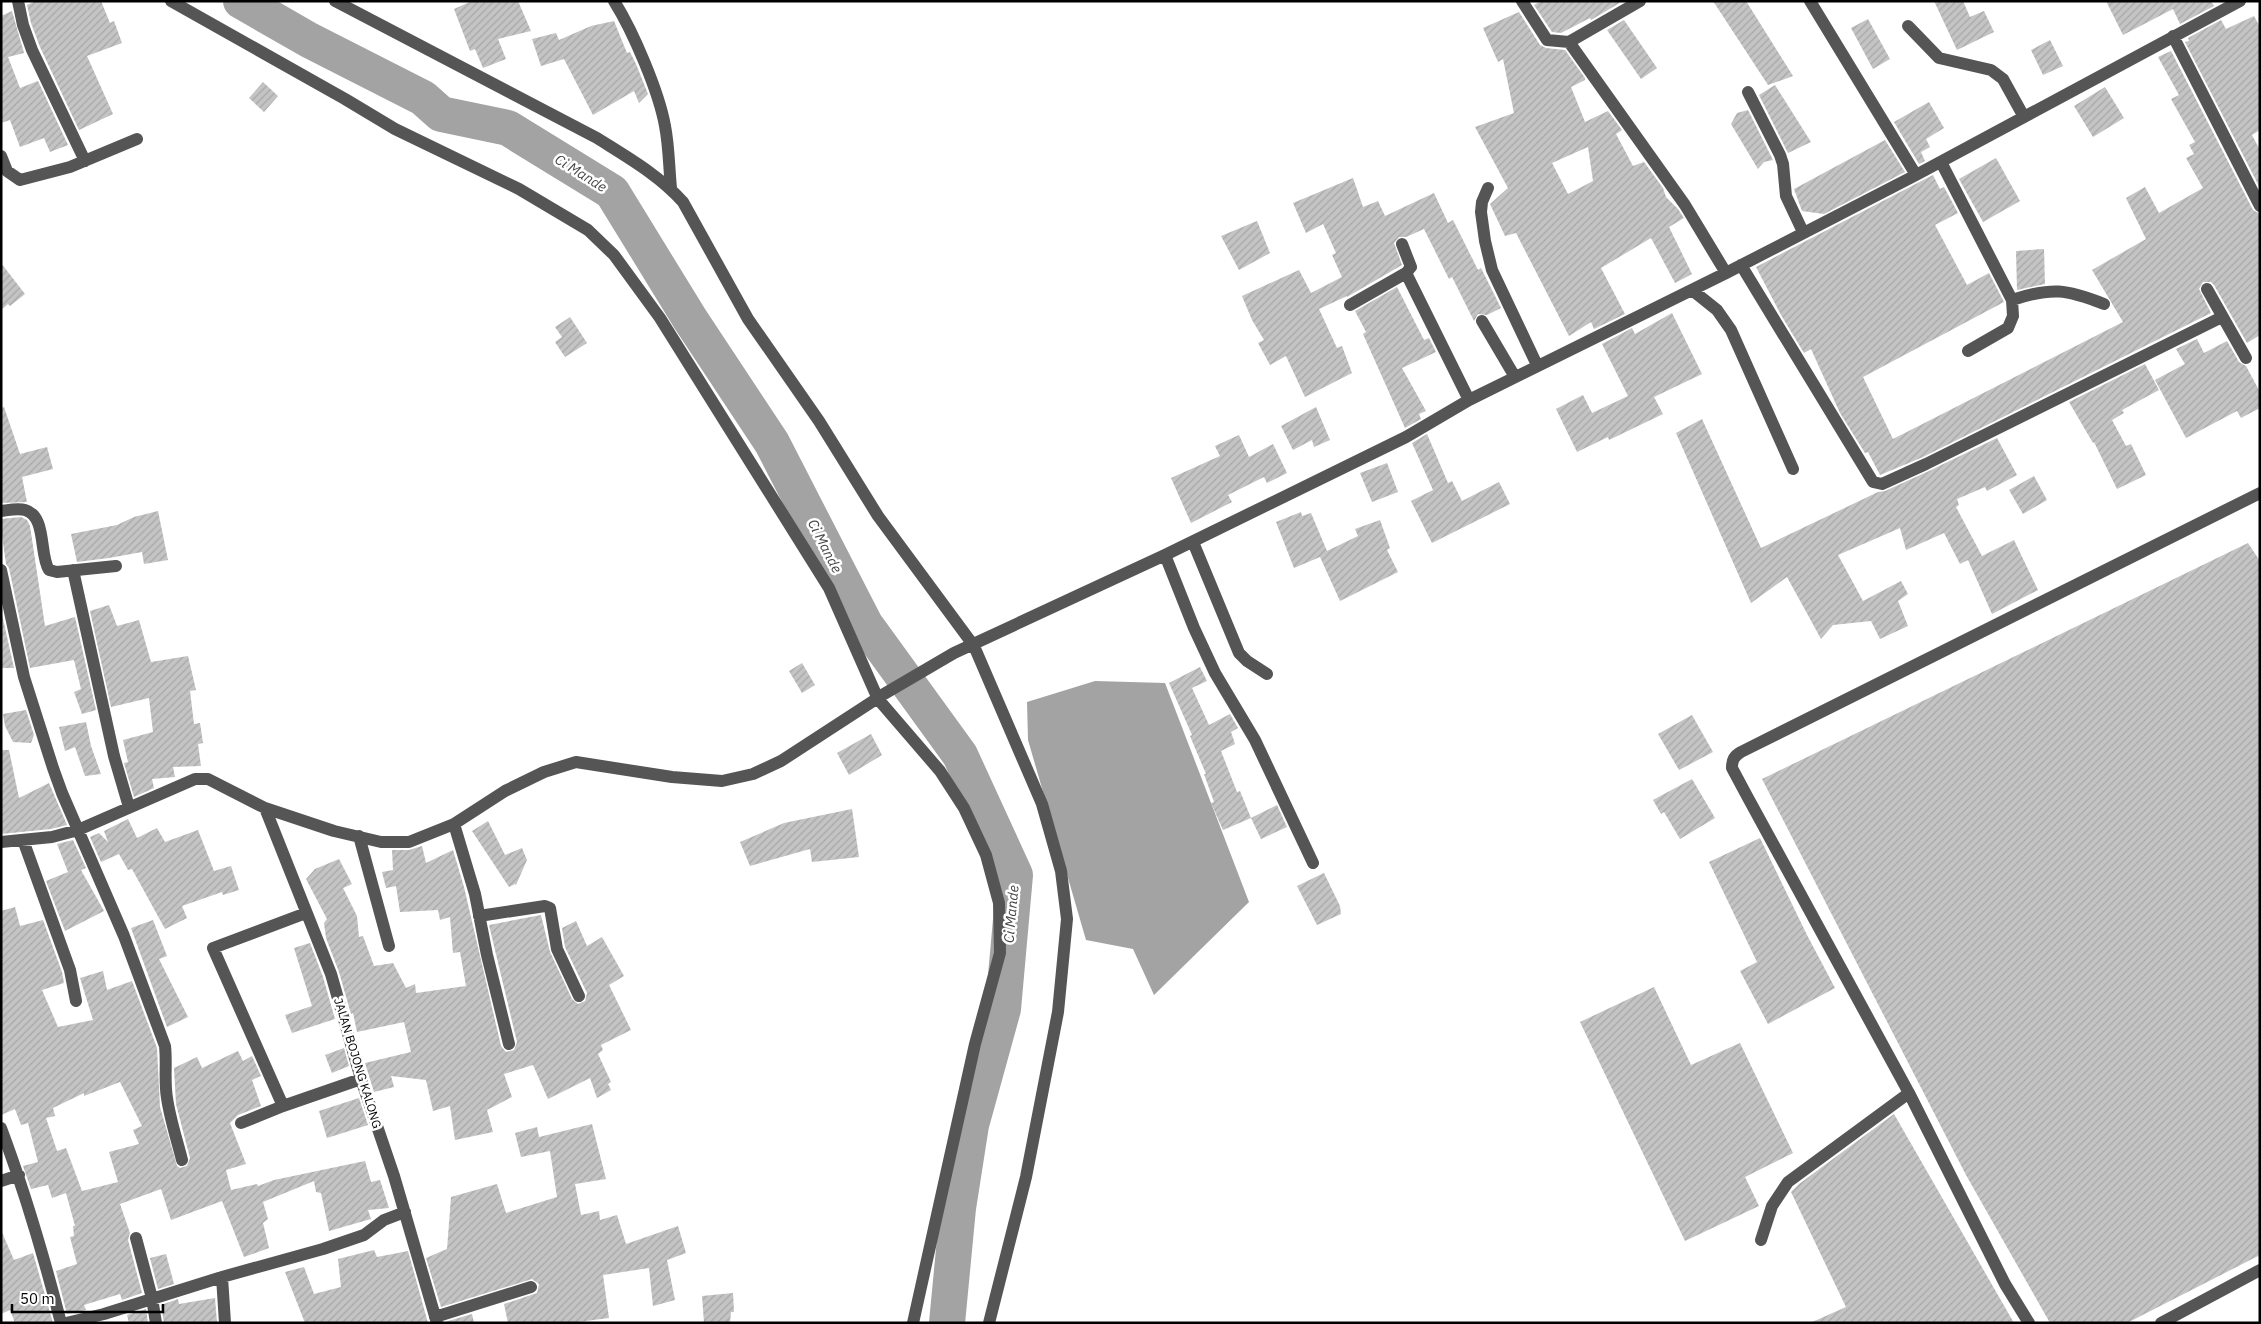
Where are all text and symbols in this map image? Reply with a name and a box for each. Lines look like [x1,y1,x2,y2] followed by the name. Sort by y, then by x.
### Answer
[552,150,610,196] water label: Ci Mande
[804,516,846,576] water label: Ci Mande
[1000,884,1022,944] water label: Ci Mande
[331,996,385,1130] street label: JALAN BOJONG KALONG
[12,1282,164,1314] scale bar
[20,1289,55,1308] text: 50 m

